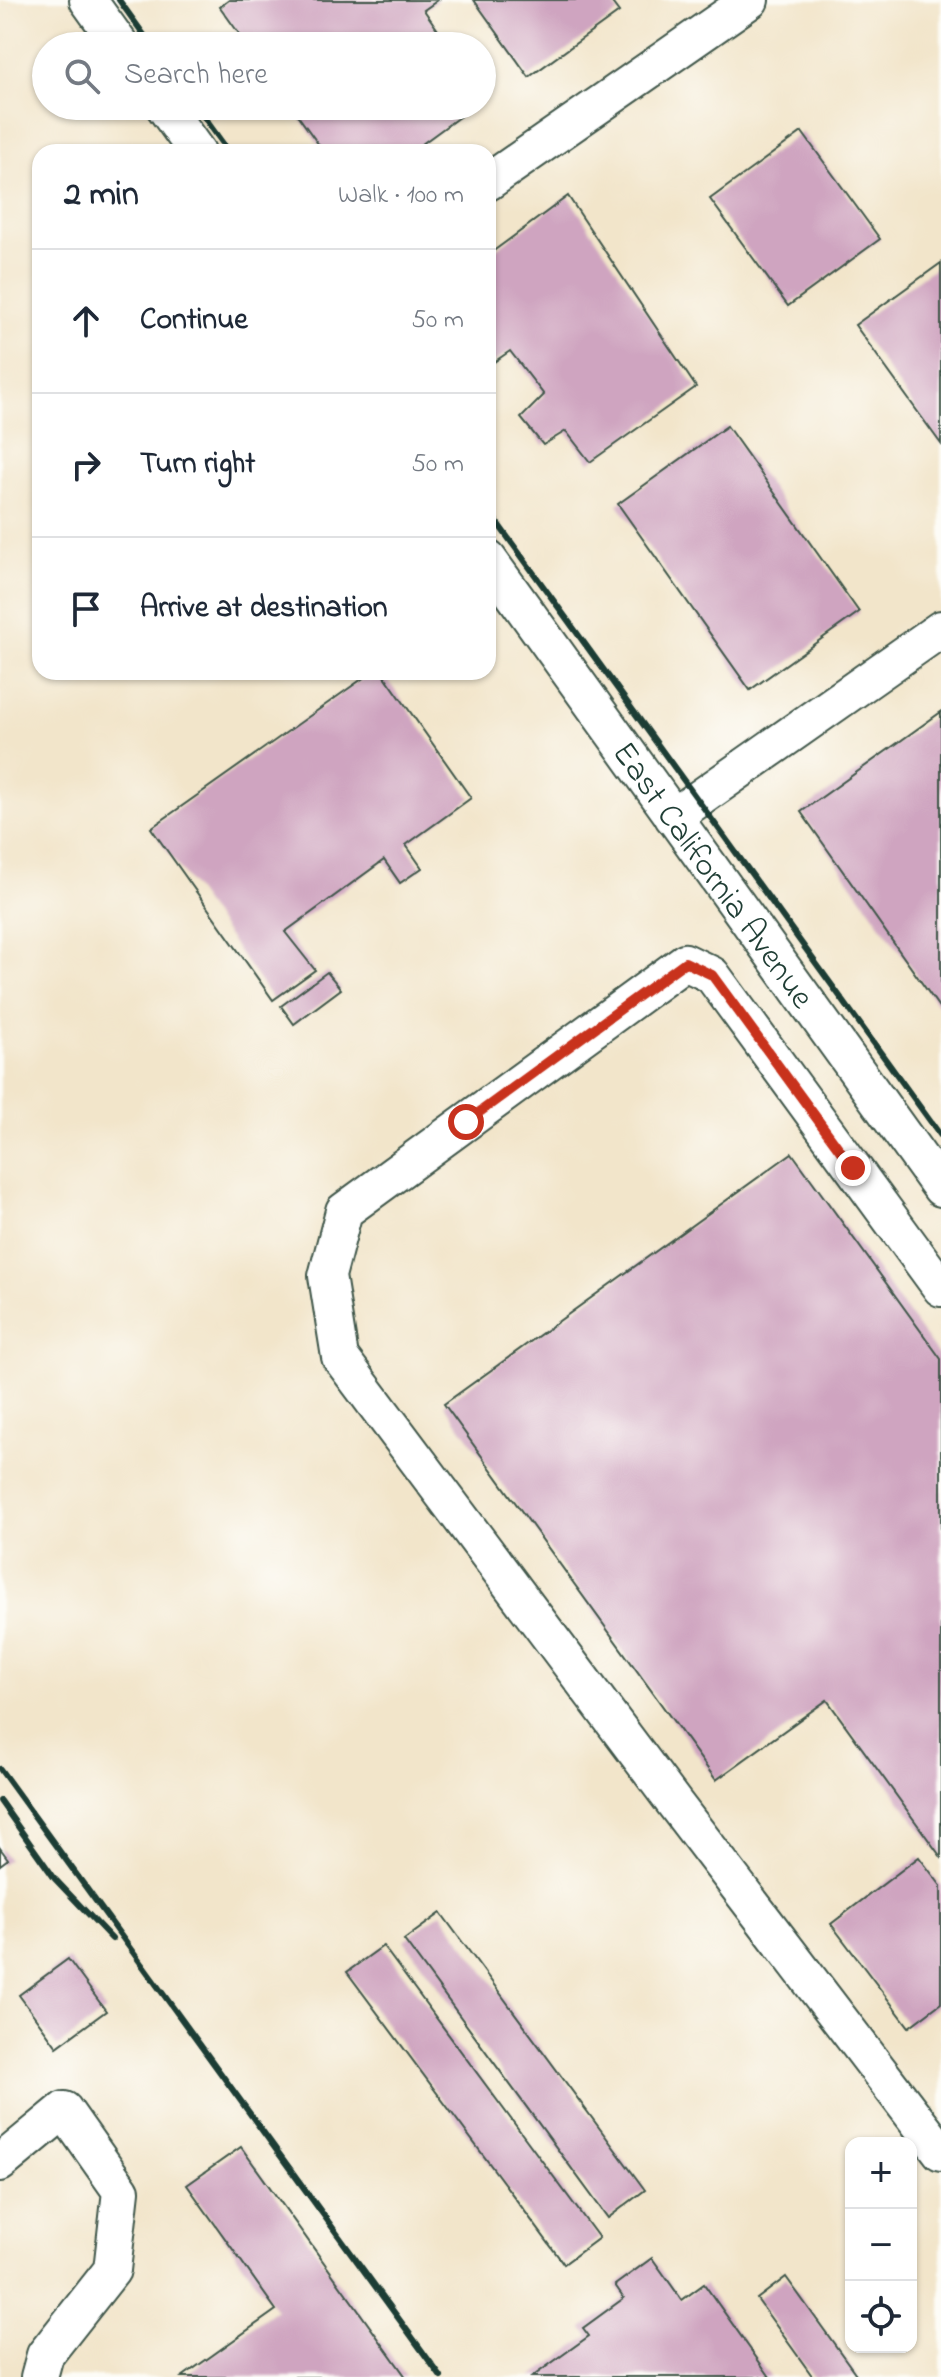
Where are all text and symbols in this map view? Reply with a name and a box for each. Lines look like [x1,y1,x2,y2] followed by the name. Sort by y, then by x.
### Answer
[32,32,496,120] search box
[60,54,104,98] icon: search
[124,54,268,98] text: Search here
[64,171,139,221] text: 2 min
[338,177,464,215] text: Walk · 100 m
[64,299,108,343] icon: ahead
[140,299,248,343] text: Continue
[411,302,464,340] text: 50 m
[64,443,108,487] icon: right
[140,443,255,487] text: Turn right
[411,446,464,484] text: 50 m
[64,587,108,631] icon: arrive
[140,587,388,631] text: Arrive at destination
[598,732,825,1021] street label: East California Avenue
[448,1104,484,1140] route start
[835,1150,871,1186] route end
[845,2137,917,2353] map controls
[845,2137,917,2209] button: +
[845,2209,917,2281] button: −
[845,2281,917,2353] button: locate

